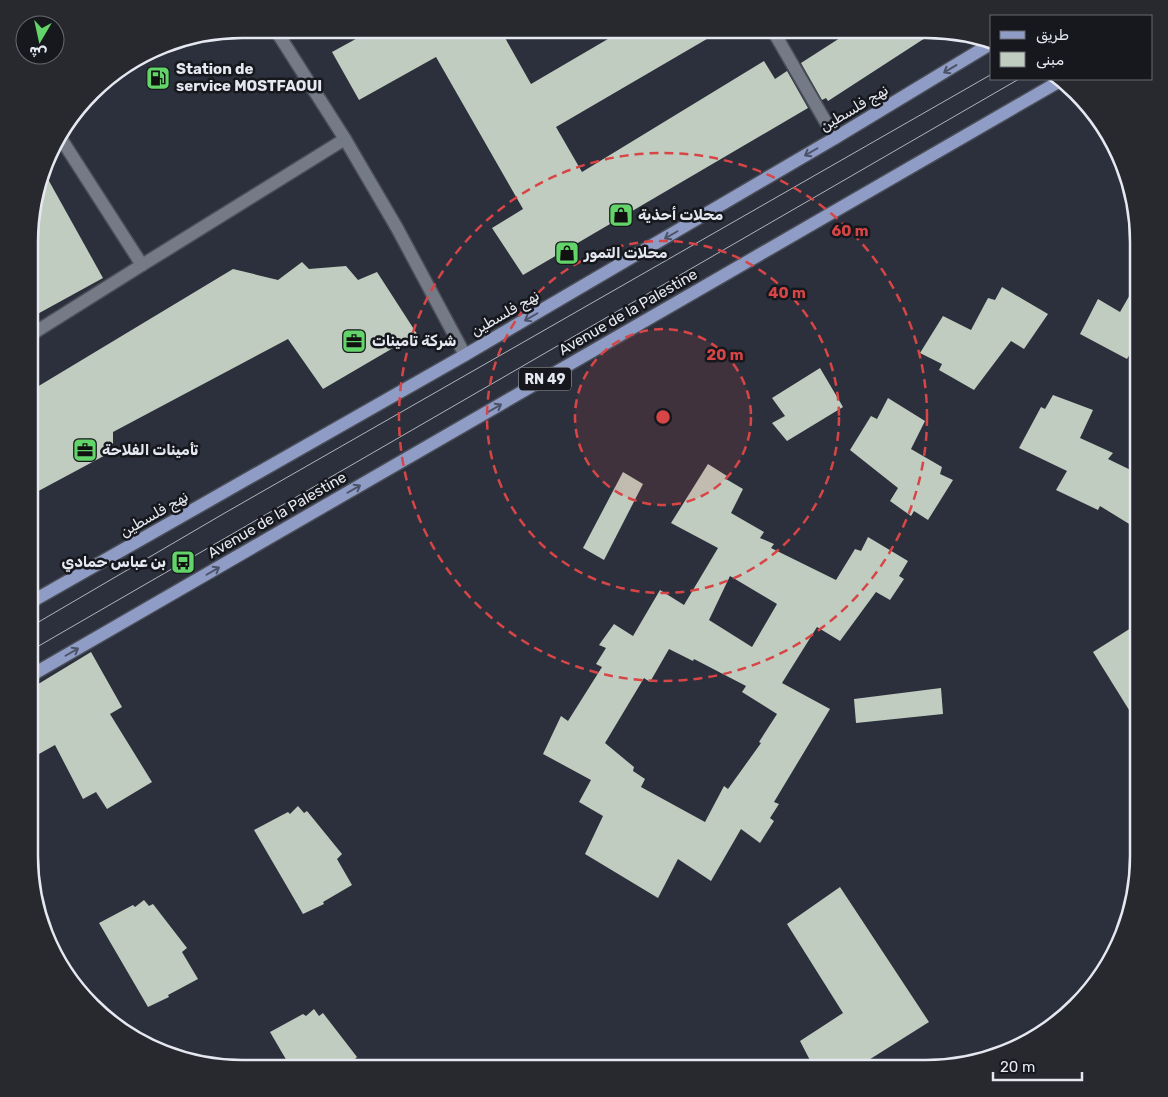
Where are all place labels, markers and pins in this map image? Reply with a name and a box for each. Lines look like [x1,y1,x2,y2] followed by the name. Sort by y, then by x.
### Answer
[176,60,322,95] place label: Station de service MOSTFAOUI
[145,65,171,91] fuel station icon: Station de service MOSTFAOUI
[608,202,634,228] shop icon: محلات أحذية
[638,206,724,224] place label: محلات أحذية
[554,240,580,266] shop icon: محلات التمور
[583,244,668,262] place label: محلات التمور
[341,328,367,354] office icon: شركة تامينات
[372,332,456,350] place label: شركة تامينات
[654,408,672,426] centre of rings
[72,437,98,463] office icon: تأمينات الفلاحة
[102,441,199,459] place label: تأمينات الفلاحة
[170,549,196,575] bus stop icon: بن عباس حمادي
[62,553,166,573] place label: بن عباس حمادي

